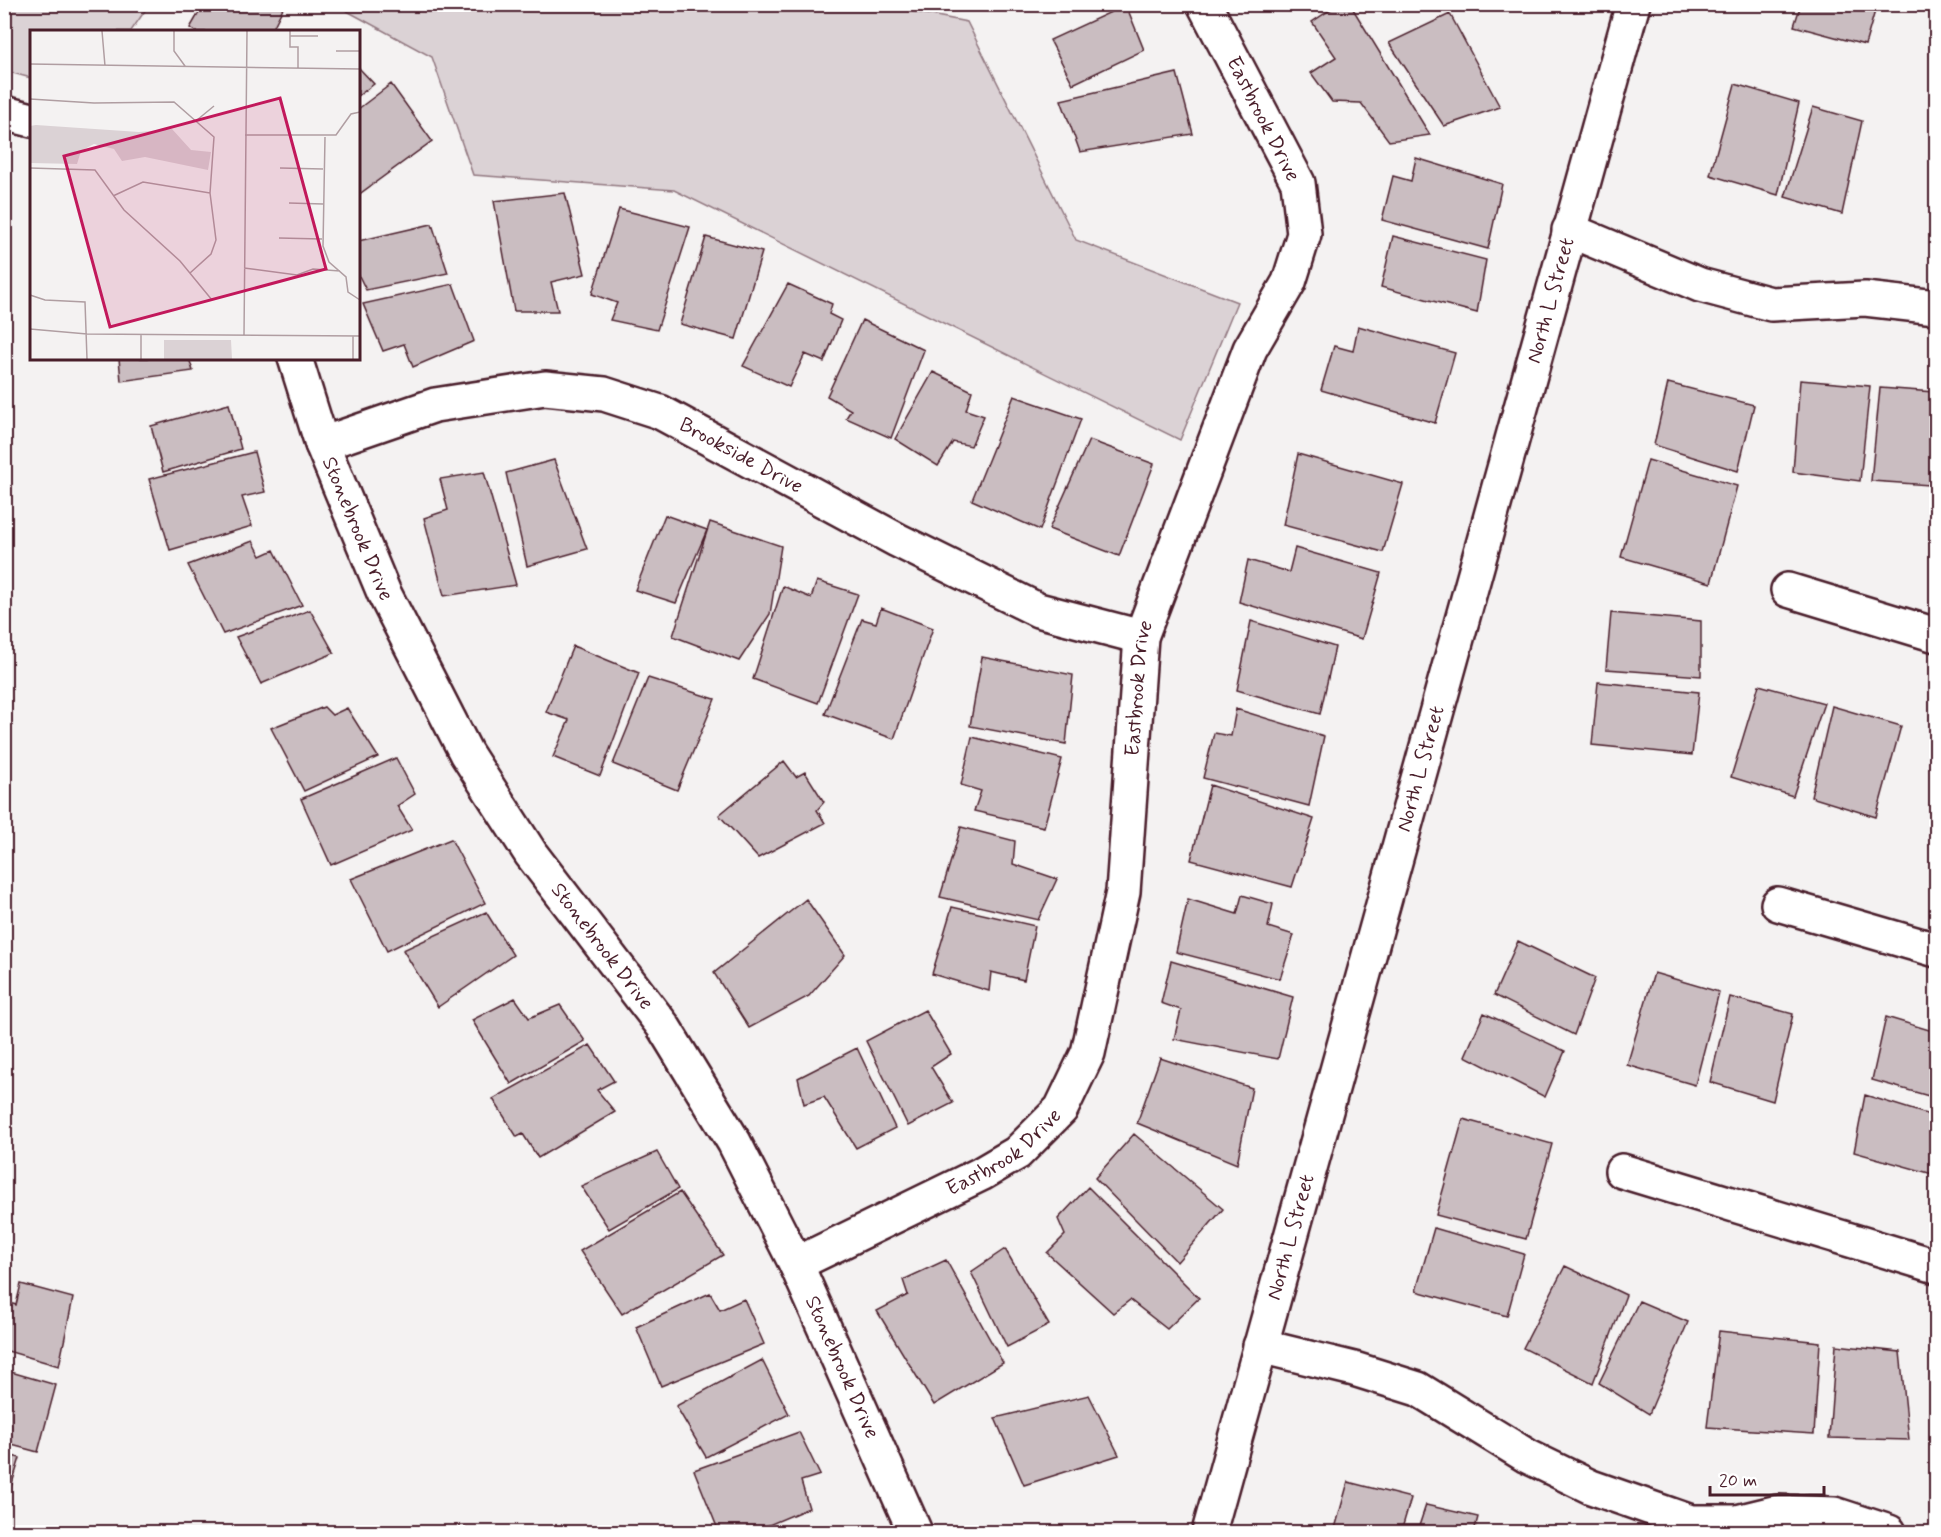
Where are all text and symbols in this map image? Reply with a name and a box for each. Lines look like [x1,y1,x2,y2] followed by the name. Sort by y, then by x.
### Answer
[30,30,360,360] inset map
[1219,52,1307,186] street label: Eastbrook Drive
[1520,234,1582,367] street label: North L Street
[674,411,808,501] street label: Brookside Drive
[315,453,400,606] street label: Stonebrook Drive
[1119,616,1160,757] street label: Eastbrook Drive
[1390,703,1452,835] street label: North L Street
[544,877,660,1016] street label: Stonebrook Drive
[941,1102,1068,1203] street label: Eastbrook Drive
[1260,1171,1322,1303] street label: North L Street
[798,1291,886,1443] street label: Stonebrook Drive
[1710,1459,1824,1497] scale bar
[1719,1469,1757,1493] text: 20 m

